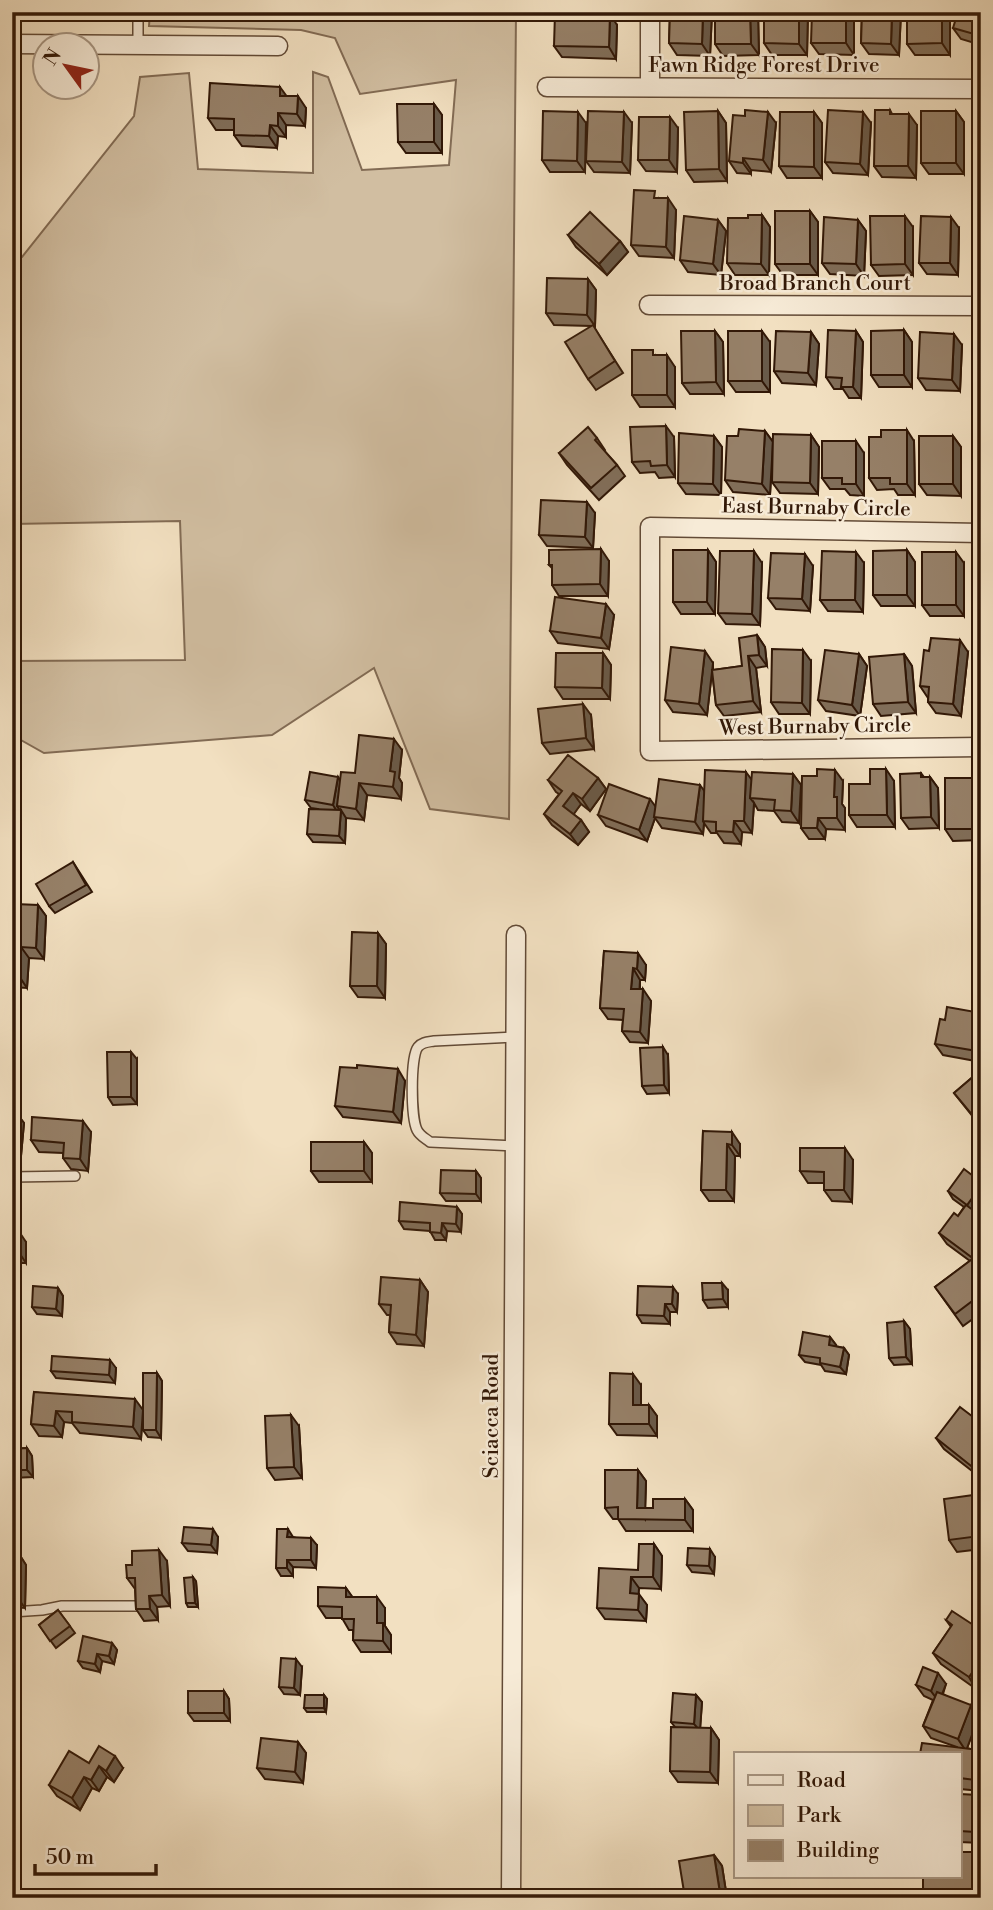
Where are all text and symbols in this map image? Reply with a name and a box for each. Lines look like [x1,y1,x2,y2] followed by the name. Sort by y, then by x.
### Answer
[32,32,102,102] north arrow
[38,44,67,70] text: N
[648,53,880,79] street label: Fawn Ridge Forest Drive
[718,271,911,297] street label: Broad Branch Court
[721,493,911,523] street label: East Burnaby Circle
[718,712,911,742] street label: West Burnaby Circle
[479,1353,505,1479] street label: Sciacca Road
[734,1752,962,1878] legend
[797,1768,846,1794] text: Road
[797,1803,842,1829] text: Park
[35,1833,156,1877] scale bar
[796,1838,879,1864] text: Building
[46,1845,94,1871] text: 50 m

